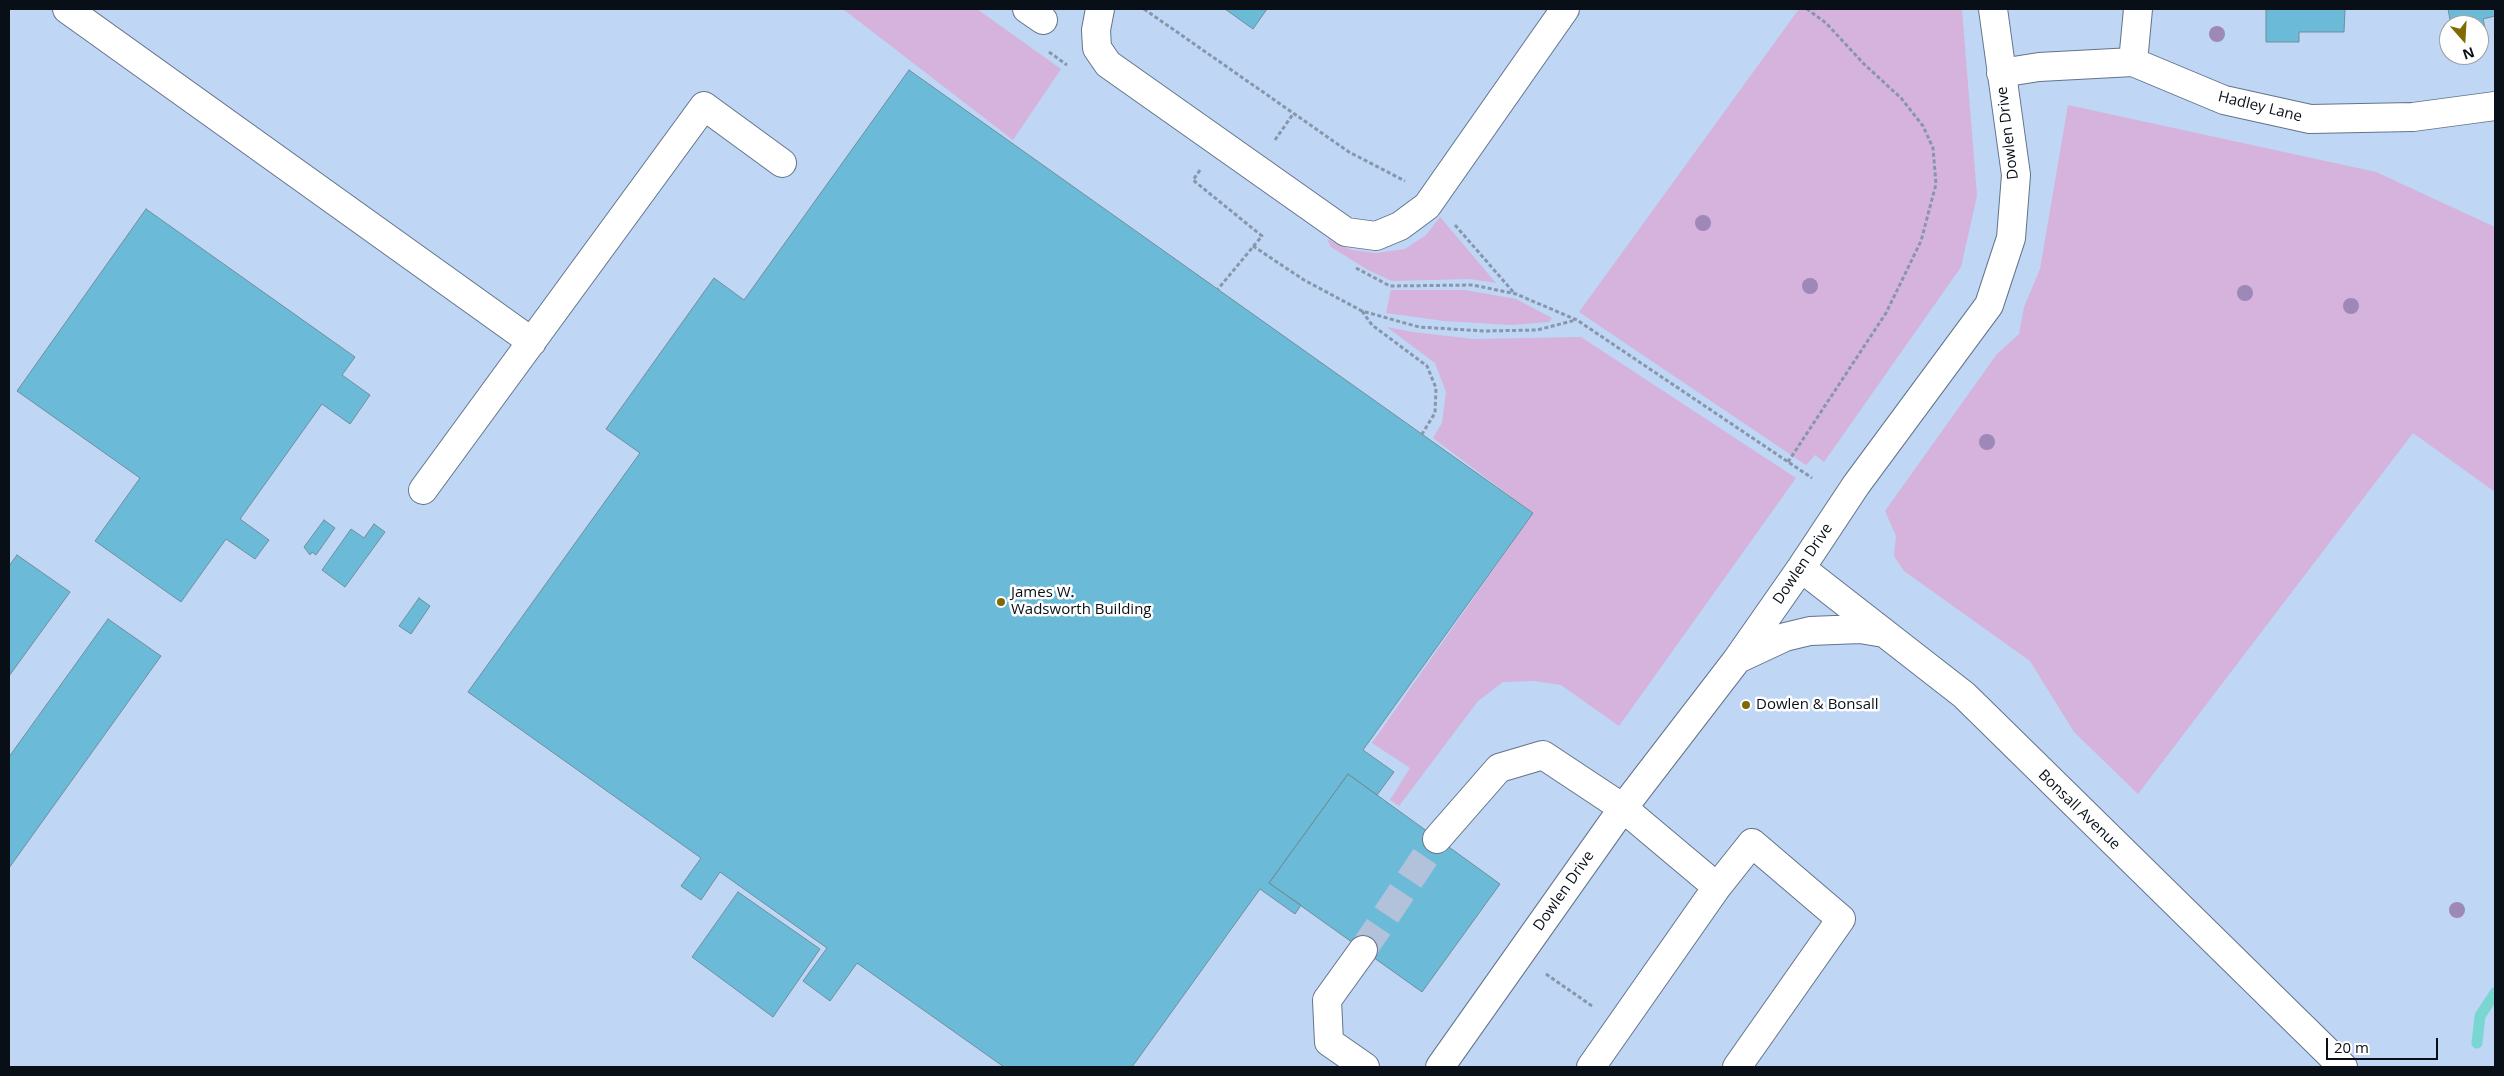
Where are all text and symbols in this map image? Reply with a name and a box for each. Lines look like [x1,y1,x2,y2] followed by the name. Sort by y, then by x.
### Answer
[2439,15,2489,65] north arrow
[2460,43,2477,65] text: N
[1993,85,2023,181] street label: Dowlen Drive
[2216,88,2304,126] street label: Hadley Lane
[1769,520,1837,608] street label: Dowlen Drive
[1011,584,1152,619] place label: James W. Wadsworth Building
[995,596,1007,608] marker: James W. Wadsworth Building
[1756,696,1879,714] place label: Dowlen & Bonsall
[1740,699,1752,711] marker: Dowlen & Bonsall
[2034,766,2124,854] street label: Bonsall Avenue
[1530,848,1598,934] street label: Dowlen Drive
[2329,1028,2442,1060] scale bar
[2334,1037,2369,1057] text: 20 m

